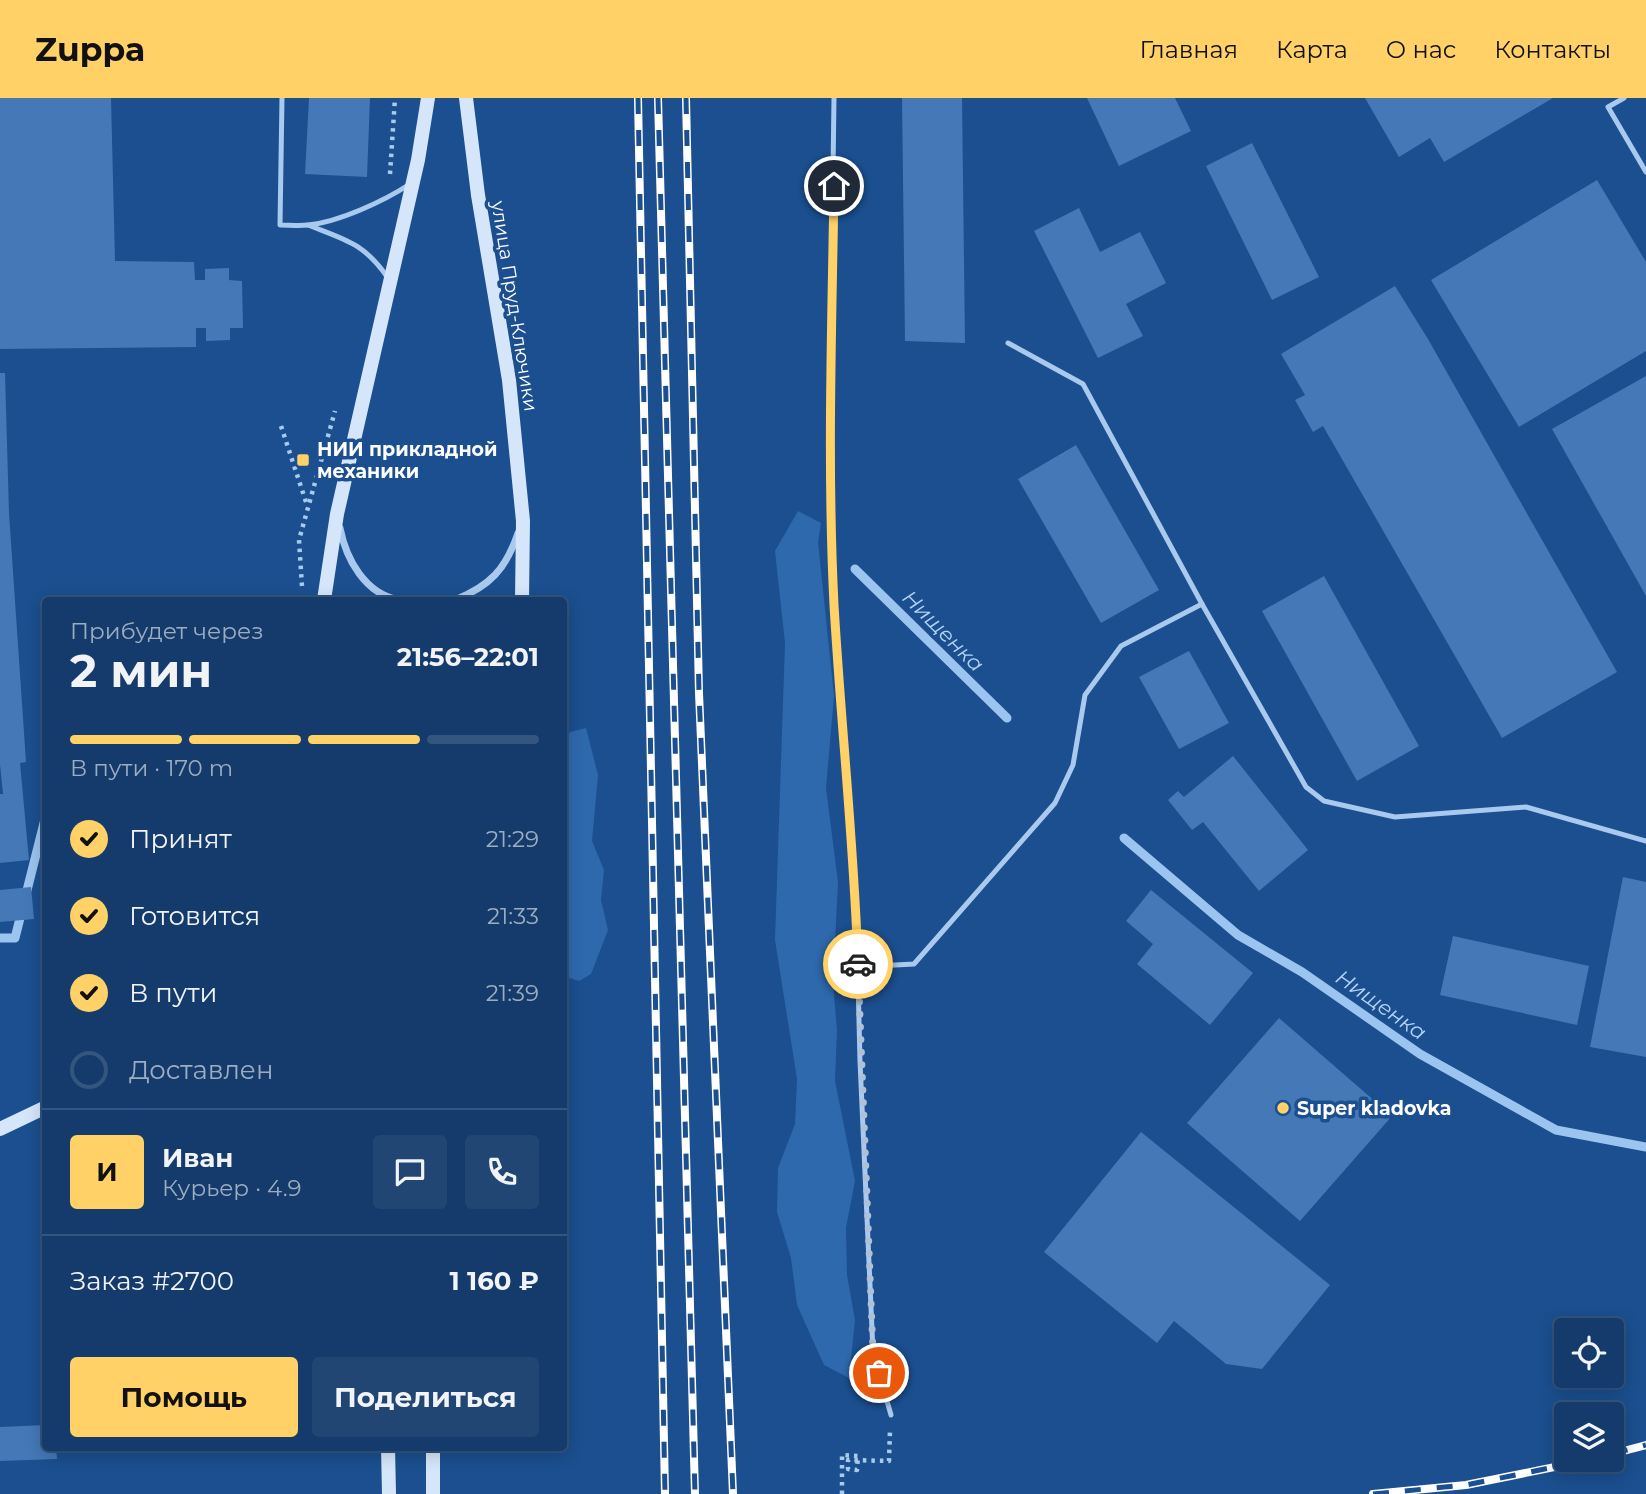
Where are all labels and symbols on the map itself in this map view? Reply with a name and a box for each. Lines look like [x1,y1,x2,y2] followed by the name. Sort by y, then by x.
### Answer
[804,156,864,216] pin
[486,198,542,413] street label: улица Пруд-Ключики
[317,438,498,483] place label: НИИ прикладной механики
[295,452,311,468] marker: НИИ прикладной механики
[897,585,989,677] water label: Нищенка
[823,929,893,999] courier
[1331,964,1431,1045] water label: Нищенка
[1297,1097,1451,1120] place label: Super kladovka
[1275,1100,1291,1116] marker: Super kladovka
[849,1343,909,1403] pin

